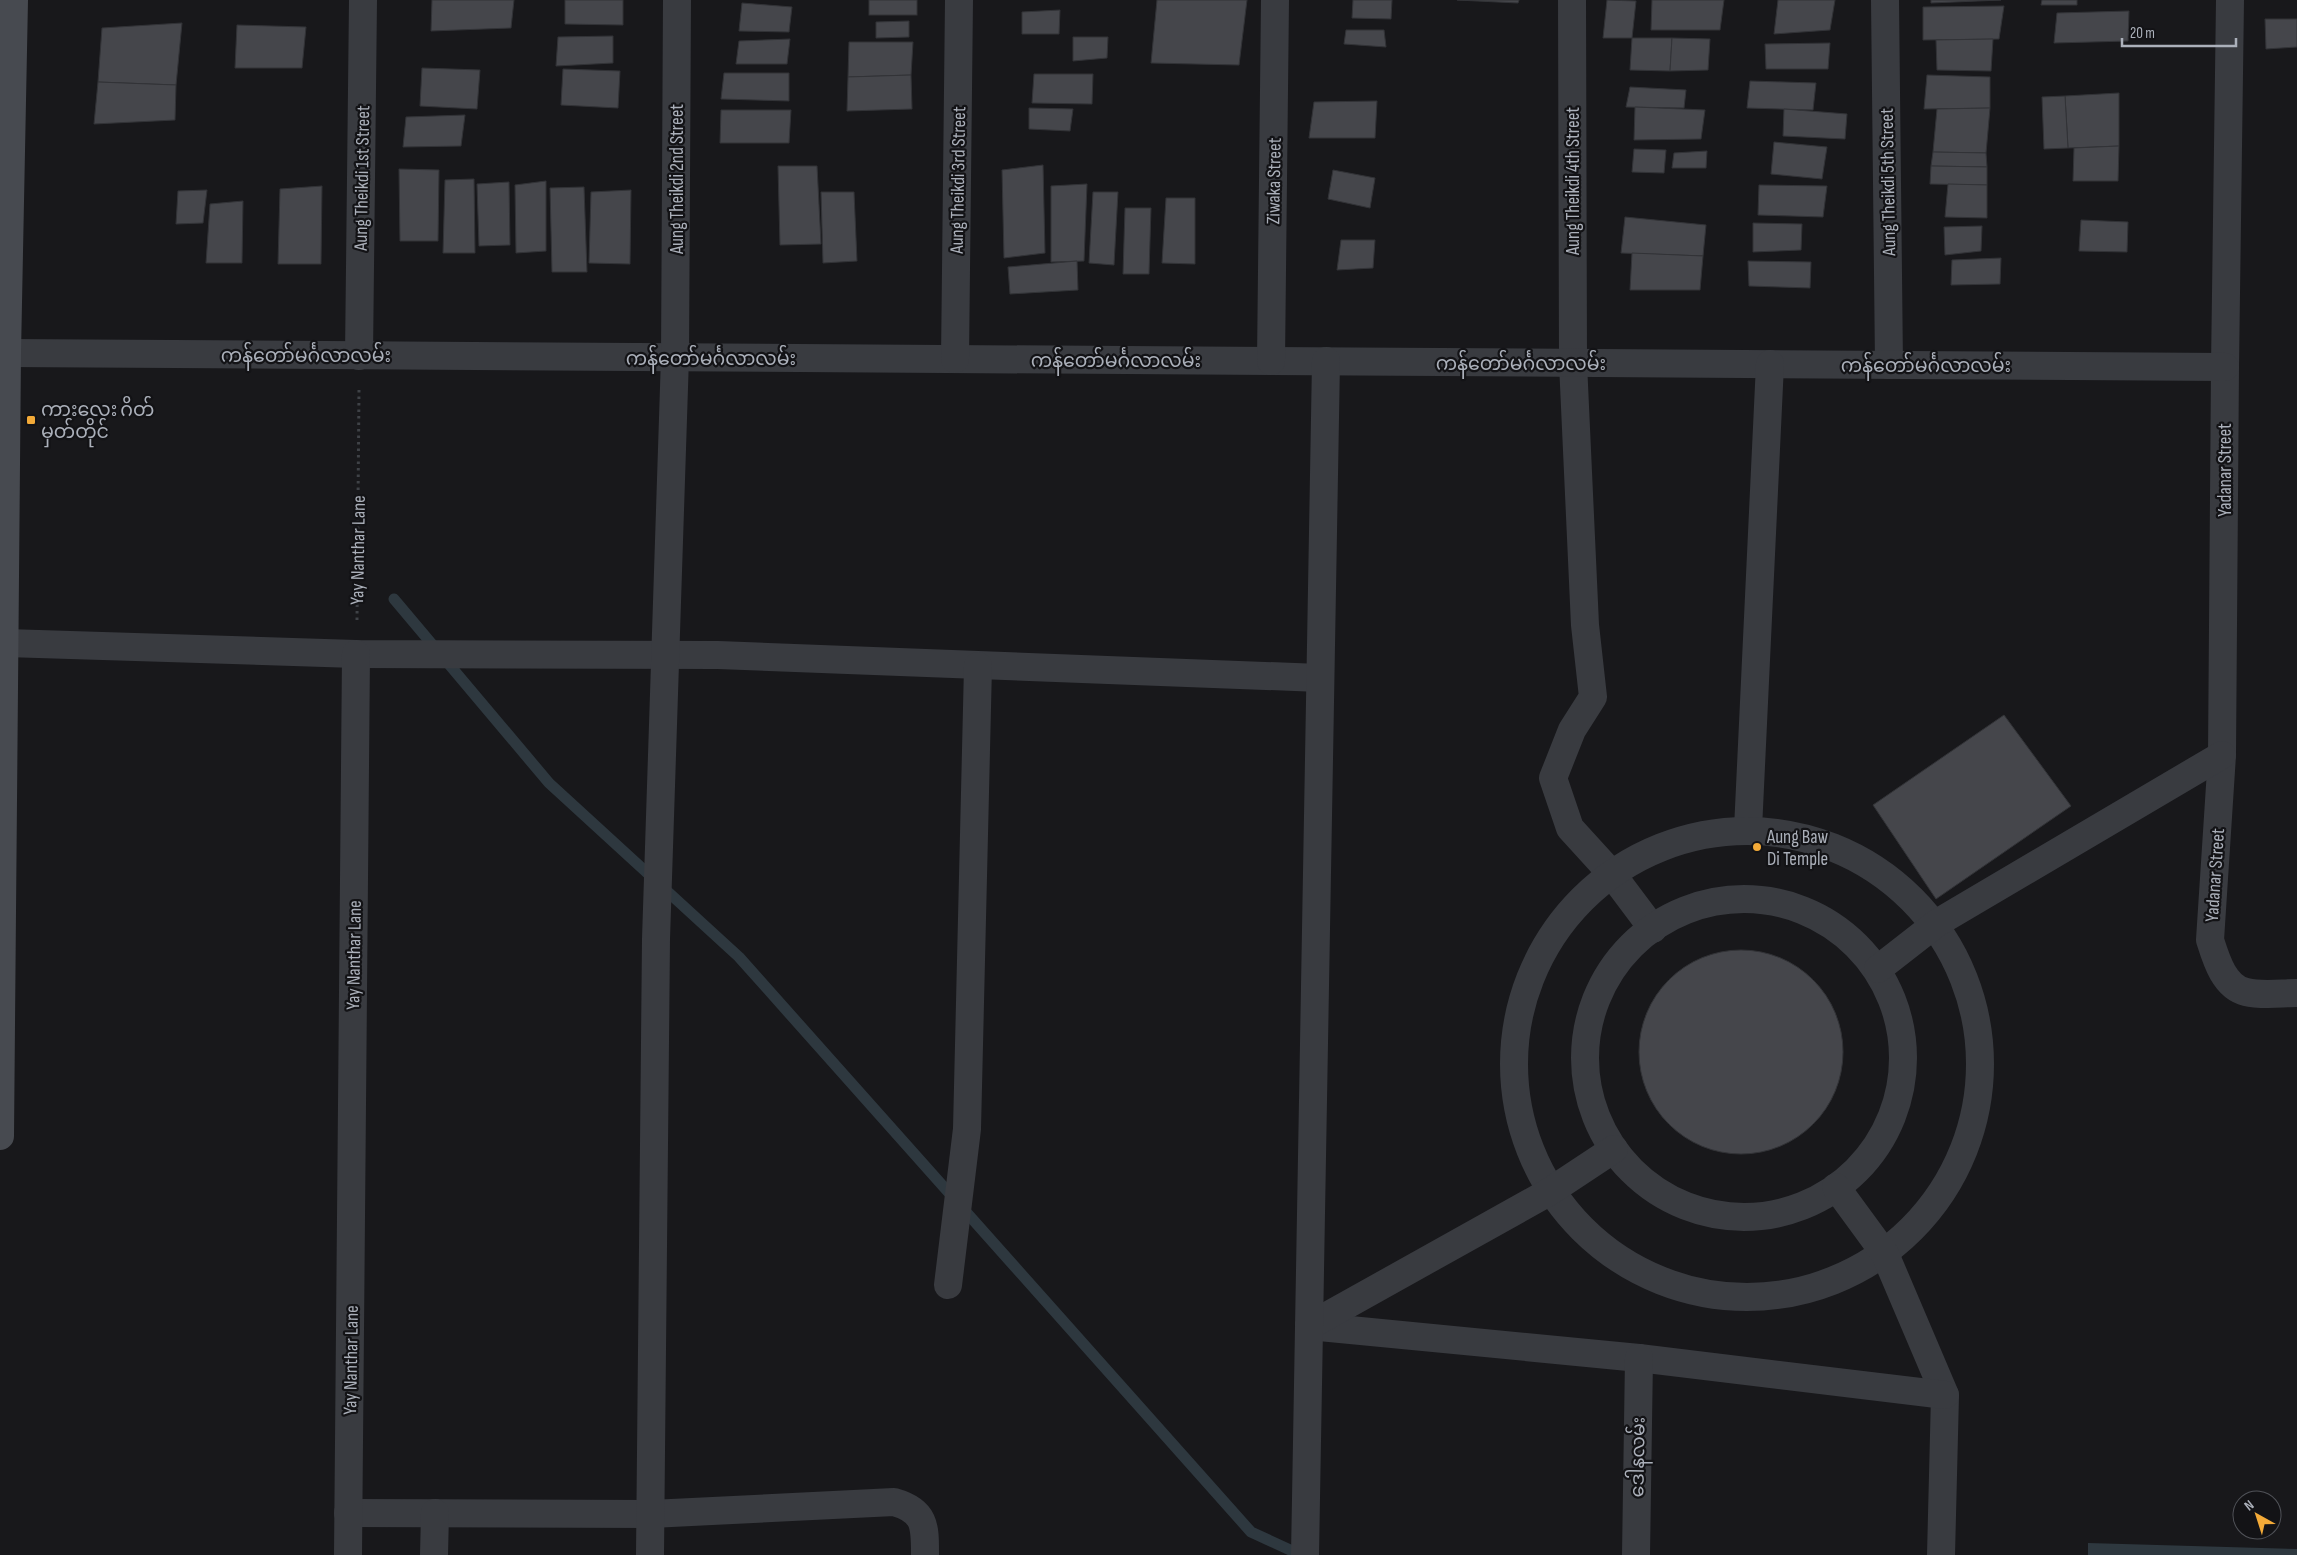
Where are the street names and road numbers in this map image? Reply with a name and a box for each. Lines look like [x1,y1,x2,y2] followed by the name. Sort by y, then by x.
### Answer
[666,104,689,255] street label: Aung Theikdi 2nd Street
[350,105,375,252] street label: Aung Theikdi 1st Street
[946,106,971,255] street label: Aung Theikdi 3rd Street
[1562,107,1585,256] street label: Aung Theikdi 4th Street
[1876,108,1901,257] street label: Aung Theikdi 5th Street
[1262,137,1287,225] street label: Ziwaka Street
[221,341,391,371] street label: ကန်တော်မင်္ဂလာလမ်း
[626,344,796,374] street label: ကန်တော်မင်္ဂလာလမ်း
[1031,346,1201,376] street label: ကန်တော်မင်္ဂလာလမ်း
[1436,349,1606,379] street label: ကန်တော်မင်္ဂလာလမ်း
[1841,351,2011,381] street label: ကန်တော်မင်္ဂလာလမ်း
[2214,423,2237,517] street label: Yadanar Street
[346,495,371,605] street label: Yay Nanthar Lane
[2201,827,2230,923] street label: Yadanar Street
[342,900,367,1010] street label: Yay Nanthar Lane
[339,1305,364,1415] street label: Yay Nanthar Lane
[1622,1416,1654,1498] street label: ဒေါနလမ်း

